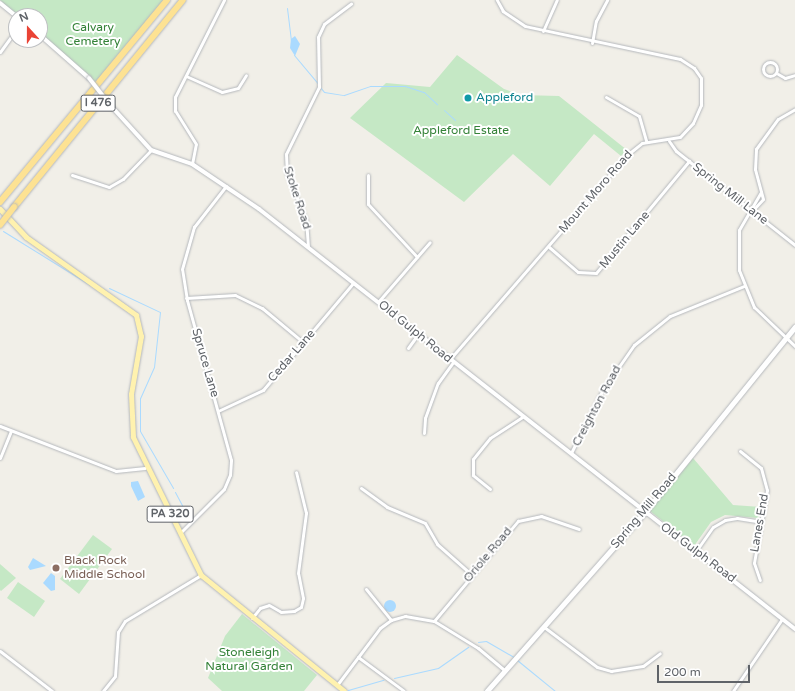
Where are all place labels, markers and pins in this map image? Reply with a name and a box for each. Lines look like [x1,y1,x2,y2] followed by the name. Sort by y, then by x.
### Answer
[476,91,533,105] place label: Appleford
[463,93,473,103] marker: Appleford
[64,554,145,582] place label: Black Rock Middle School
[51,563,61,573] marker: Black Rock Middle School

